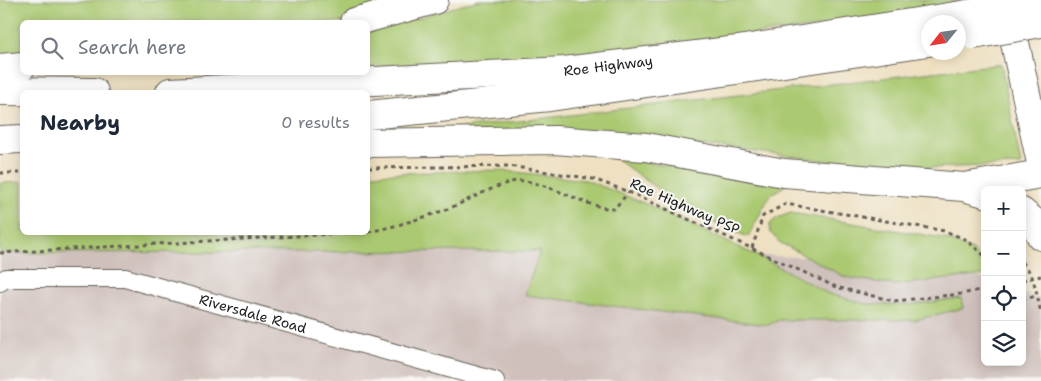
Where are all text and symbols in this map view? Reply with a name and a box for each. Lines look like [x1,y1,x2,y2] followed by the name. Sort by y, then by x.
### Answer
[921,15,966,60] north arrow
[20,20,370,75] search box
[38,34,66,62] icon: search
[78,35,187,60] text: Search here
[562,51,654,80] street label: Roe Highway
[40,109,120,137] text: Nearby
[281,112,350,133] text: 0 results
[627,174,743,238] street label: Roe Highway PSP
[981,186,1026,366] map controls
[981,186,1026,231] button: +
[981,231,1026,276] button: −
[981,276,1026,321] button: locate
[197,290,309,337] street label: Riversdale Road
[981,321,1026,366] button: layers

